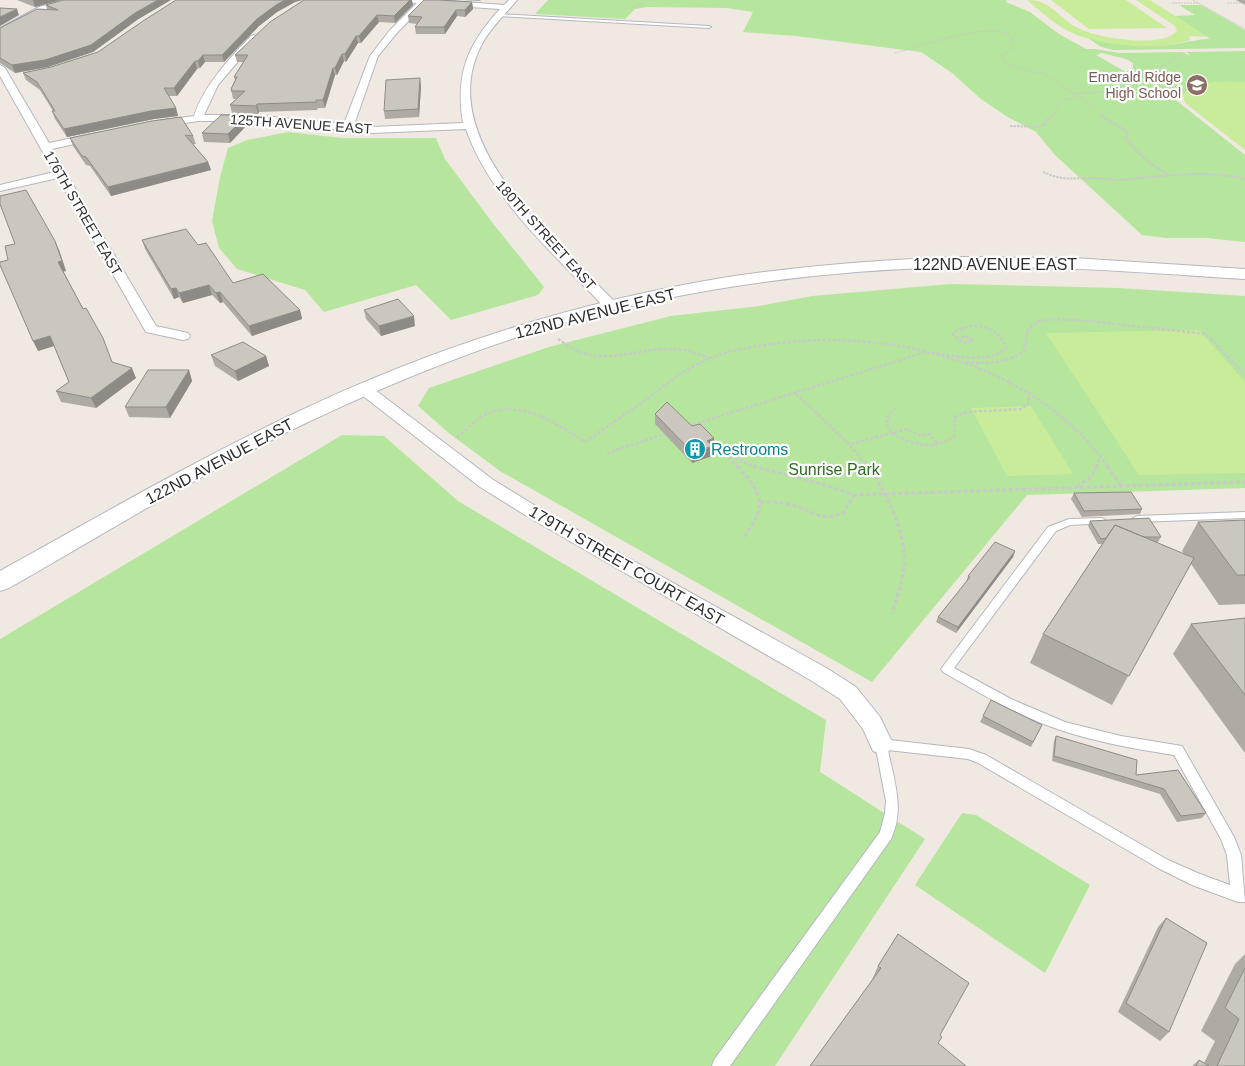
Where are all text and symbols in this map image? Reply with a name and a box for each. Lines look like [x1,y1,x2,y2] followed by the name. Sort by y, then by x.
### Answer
[1088,69,1181,101] place label: Emerald Ridge High School
[1185,73,1209,97] school or university icon: Emerald Ridge High School
[230,111,373,137] street label: 125TH AVENUE EAST
[41,148,125,279] street label: 176TH STREET EAST
[493,177,600,293] street label: 180TH STREET EAST
[913,256,1077,273] street label: 122ND AVENUE EAST
[513,285,677,342] street label: 122ND AVENUE EAST
[143,415,296,507] street label: 122ND AVENUE EAST
[683,437,707,461] building icon: Restrooms
[711,441,788,458] place label: Restrooms
[788,461,881,478] park label: Sunrise Park
[526,503,727,628] street label: 179TH STREET COURT EAST

